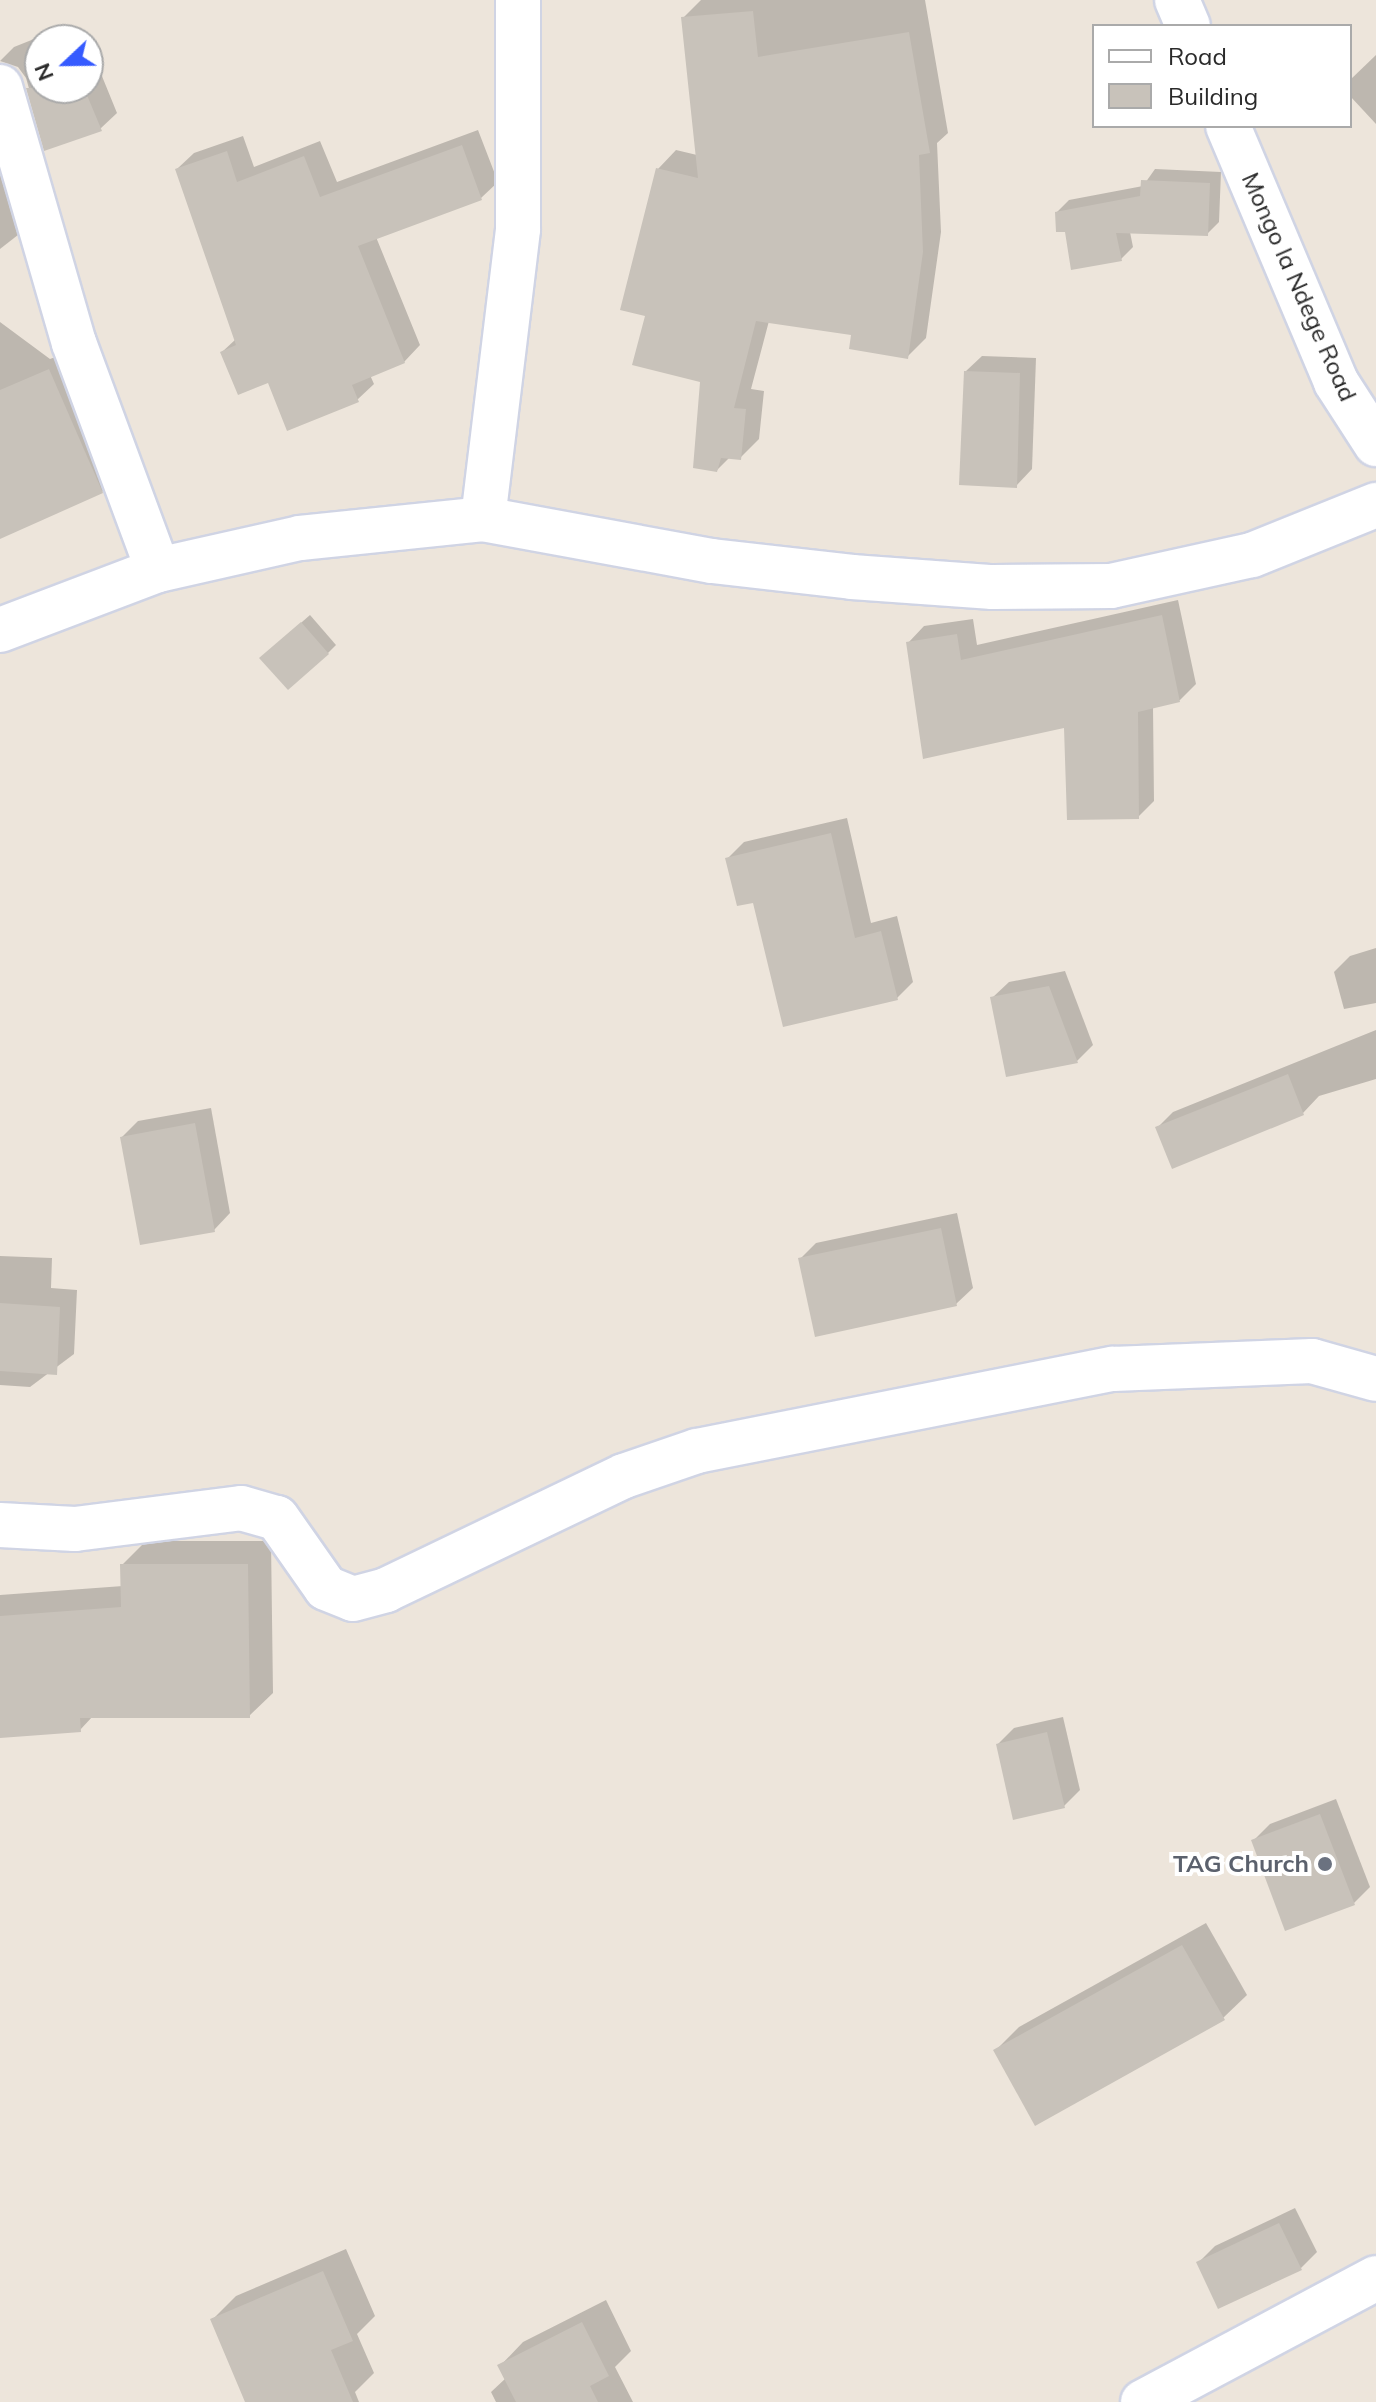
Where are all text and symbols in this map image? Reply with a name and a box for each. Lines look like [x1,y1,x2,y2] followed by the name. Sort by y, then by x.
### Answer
[24,24,104,104] north arrow
[1092,24,1352,128] legend
[1168,41,1227,71] text: Road
[28,59,60,85] text: N
[1168,81,1258,111] text: Building
[1236,168,1362,406] street label: Mongo la Ndege Road
[1173,1850,1309,1878] place label: TAG Church
[1316,1855,1334,1873] marker: TAG Church

